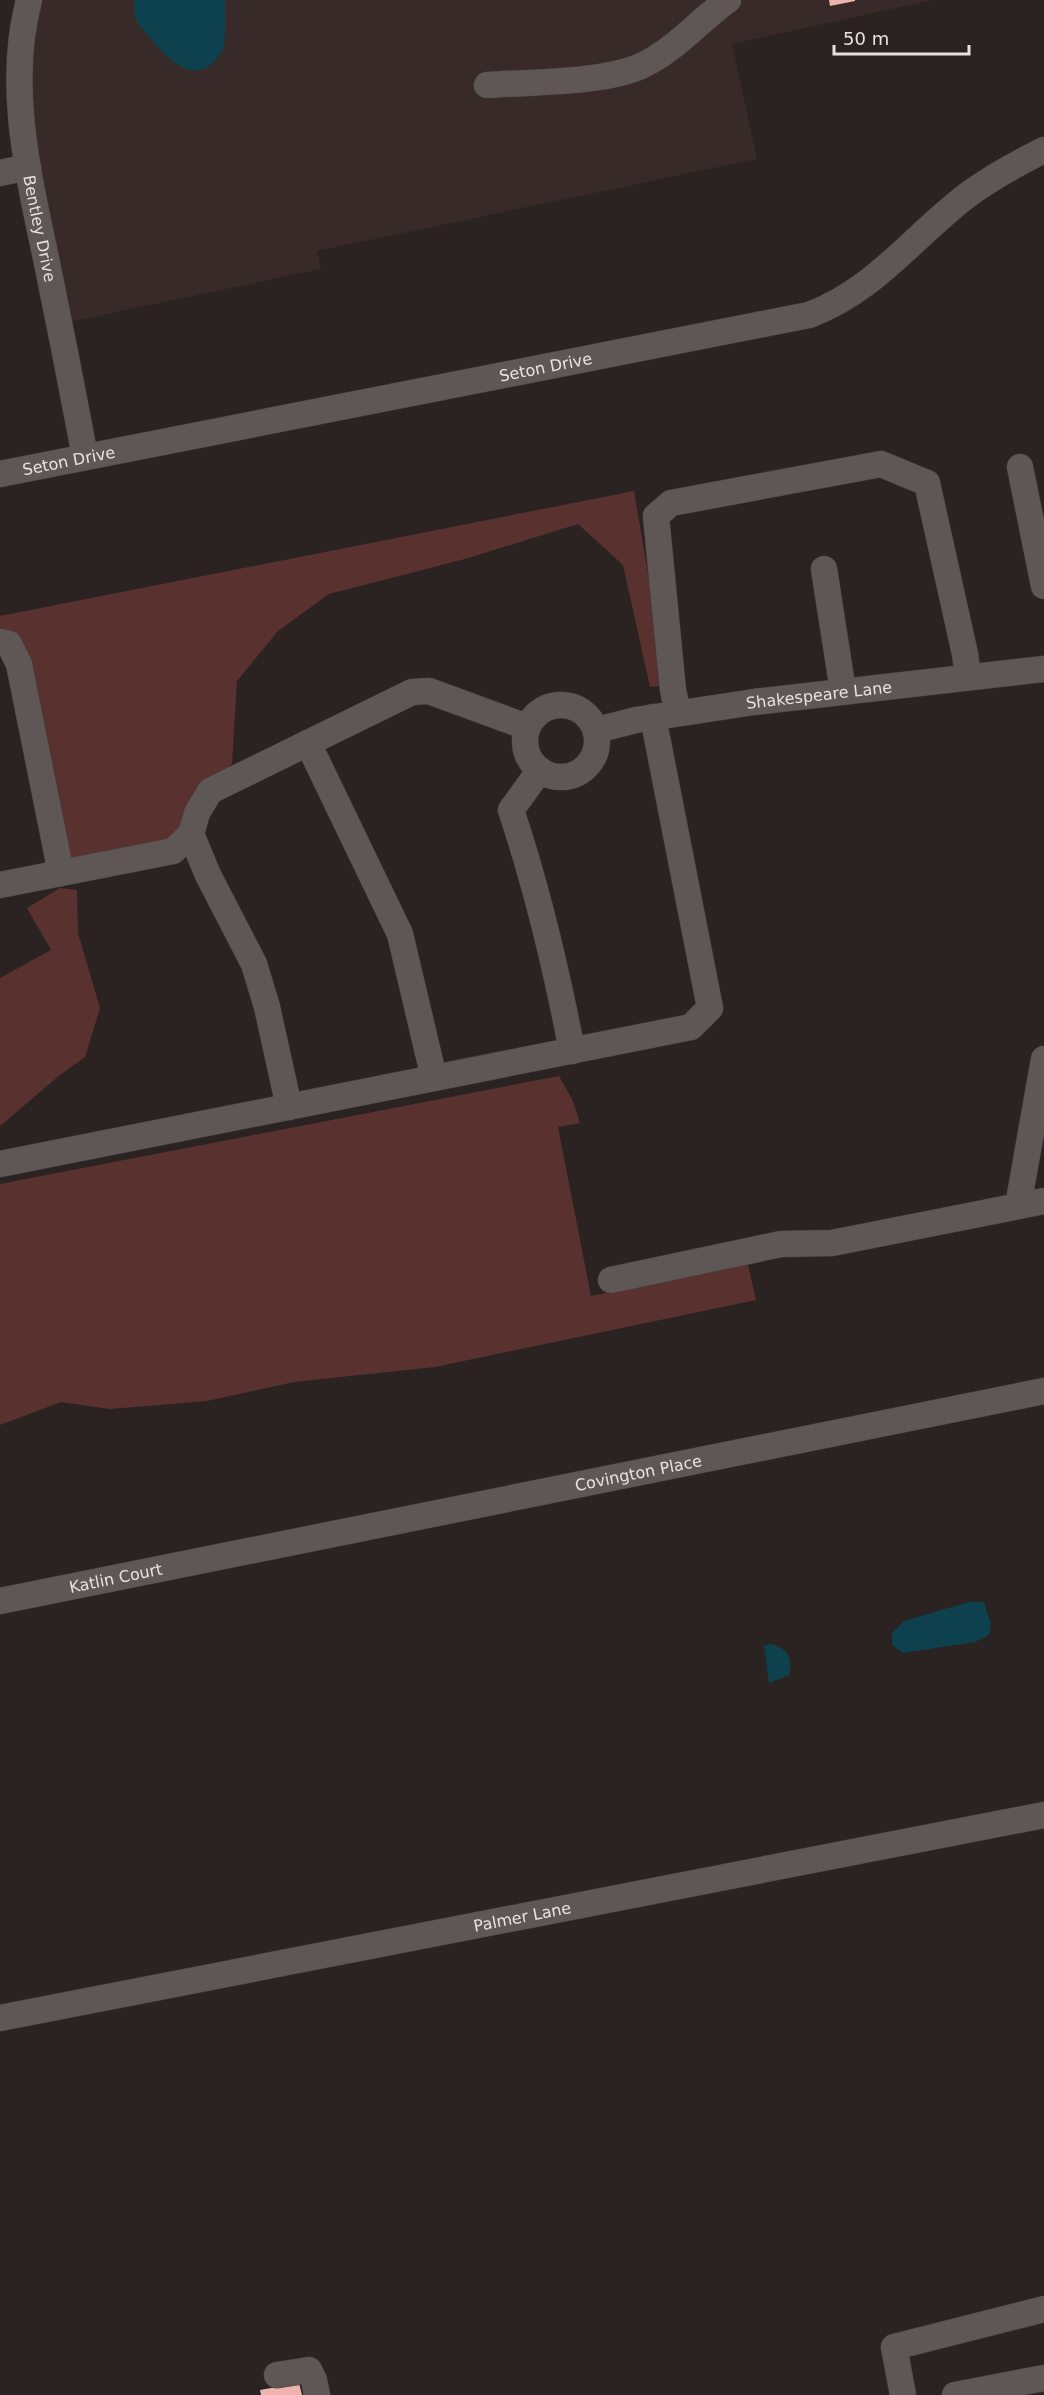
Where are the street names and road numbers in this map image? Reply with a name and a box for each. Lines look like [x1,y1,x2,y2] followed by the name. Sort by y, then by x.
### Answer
[20,173,60,284] street label: Bentley Drive
[498,348,594,385] street label: Seton Drive
[21,442,117,479] street label: Seton Drive
[745,677,893,713] street label: Shakespeare Lane
[573,1451,703,1495] street label: Covington Place
[68,1559,164,1596] street label: Katlin Court
[472,1898,573,1935] street label: Palmer Lane

